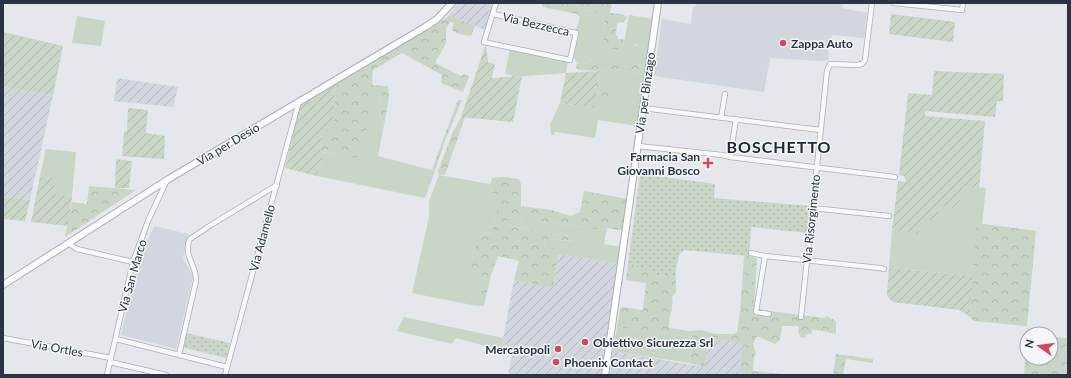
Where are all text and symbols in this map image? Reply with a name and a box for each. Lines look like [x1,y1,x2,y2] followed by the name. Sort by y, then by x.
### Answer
[501,9,571,39] street label: Via Bezzecca
[791,36,853,51] place label: Zappa Auto
[778,38,788,48] marker: Zappa Auto
[632,51,658,135] street label: Via per Binzago
[194,119,262,169] street label: Via per Desio
[726,137,832,156] district label: BOSCHETTO
[617,149,700,178] place label: Farmacia San Giovanni Bosco
[703,158,713,168] marker: Farmacia San Giovanni Bosco
[799,173,823,264] street label: Via Risorgimento
[246,203,278,273] street label: Via Adamello
[114,237,150,314] street label: Via San Marco
[1019,326,1059,366] north arrow
[593,335,713,350] place label: Obiettivo Sicurezza Srl
[30,336,84,360] street label: Via Ortles
[580,337,590,347] marker: Obiettivo Sicurezza Srl
[1021,338,1036,349] text: N
[485,342,550,357] place label: Mercatopoli
[553,344,563,354] marker: Mercatopoli
[564,355,653,370] place label: Phoenix Contact
[551,357,561,367] marker: Phoenix Contact

